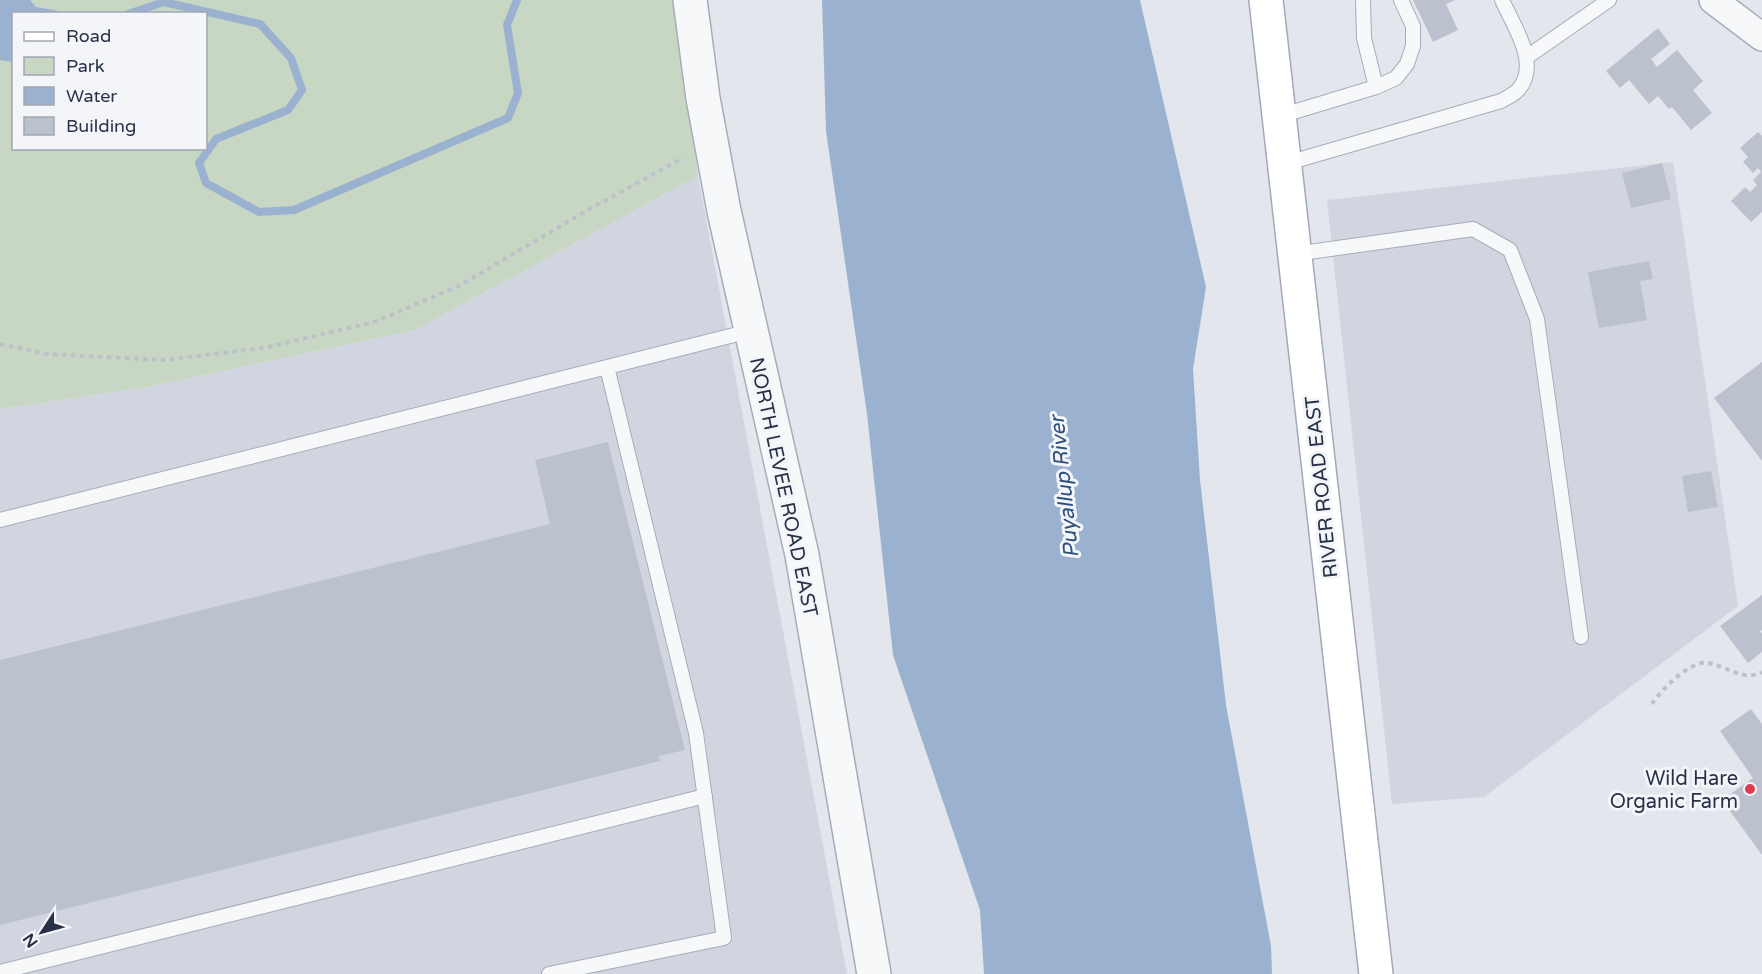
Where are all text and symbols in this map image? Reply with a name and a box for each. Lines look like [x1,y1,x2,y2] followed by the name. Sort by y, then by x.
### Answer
[12,12,207,150] legend
[66,25,111,47] text: Road
[66,55,105,77] text: Park
[66,85,117,107] text: Water
[66,115,136,137] text: Building
[744,355,822,619] street label: NORTH LEVEE ROAD EAST
[1301,395,1343,579] street label: RIVER ROAD EAST
[1044,412,1084,559] water label: Puyallup River
[1610,767,1738,814] place label: Wild Hare Organic Farm
[1743,782,1757,796] marker: Wild Hare Organic Farm
[12,902,72,962] north arrow
[19,929,43,951] text: N

